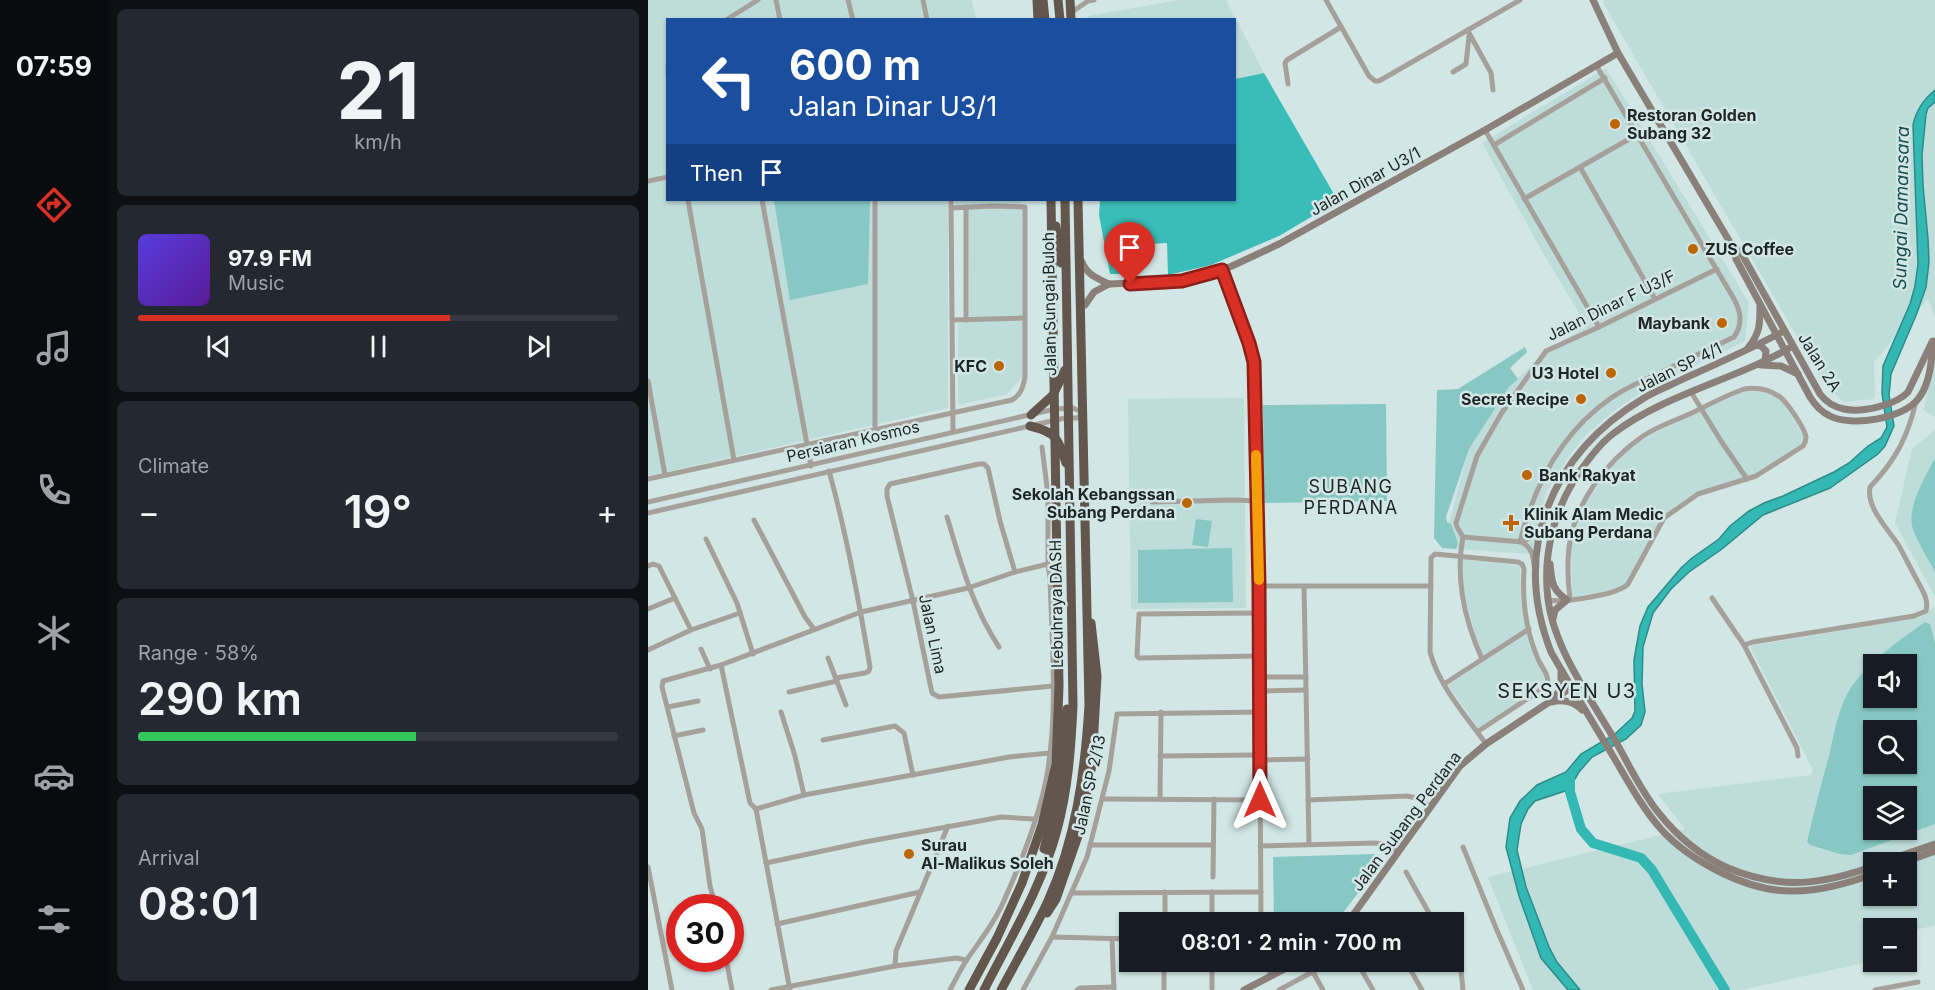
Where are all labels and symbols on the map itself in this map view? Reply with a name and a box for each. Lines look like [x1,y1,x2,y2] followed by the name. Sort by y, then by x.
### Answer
[1627,105,1756,143] place label: Restoran Golden Subang 32
[1608,117,1622,131] marker: Restoran Golden Subang 32
[1889,126,1913,290] water label: Sungai Damansara
[1306,142,1424,220] street label: Jalan Dinar U3/1
[1104,222,1155,284] pin
[1038,232,1060,376] street label: Jalan Sungai Buloh
[1705,239,1794,259] place label: ZUS Coffee
[1686,242,1700,256] marker: ZUS Coffee
[1544,265,1678,345] street label: Jalan Dinar F U3/F
[1638,313,1711,333] place label: Maybank
[1715,316,1729,330] marker: Maybank
[1794,329,1846,395] street label: Jalan 2A
[1633,338,1725,396] street label: Jalan SP 4/1
[954,356,987,376] place label: KFC
[992,359,1006,373] marker: KFC
[1532,363,1599,383] place label: U3 Hotel
[1604,366,1618,380] marker: U3 Hotel
[1461,389,1569,409] place label: Secret Recipe
[1574,392,1588,406] marker: Secret Recipe
[785,416,921,466] street label: Persiaran Kosmos
[1539,465,1636,485] place label: Bank Rakyat
[1520,468,1534,482] marker: Bank Rakyat
[1303,476,1399,518] district label: SUBANG PERDANA
[1012,484,1175,522] place label: Sekolah Kebangssan Subang Perdana
[1180,496,1194,510] marker: Sekolah Kebangssan Subang Perdana
[1524,504,1664,542] place label: Klinik Alam Medic Subang Perdana
[1502,514,1520,532] marker: Klinik Alam Medic Subang Perdana
[1045,540,1067,668] street label: Lebuhraya DASH
[915,592,951,676] street label: Jalan Lima
[1497,679,1637,703] district label: SEKSYEN U3
[1069,733,1109,837] street label: Jalan SP 2/13
[1347,747,1465,895] street label: Jalan Subang Perdana
[1228,768,1292,832] position arrow
[921,835,1054,873] place label: Surau Al-Malikus Soleh
[902,847,916,861] marker: Surau Al-Malikus Soleh
[666,894,744,972] speed limit sign: 30

